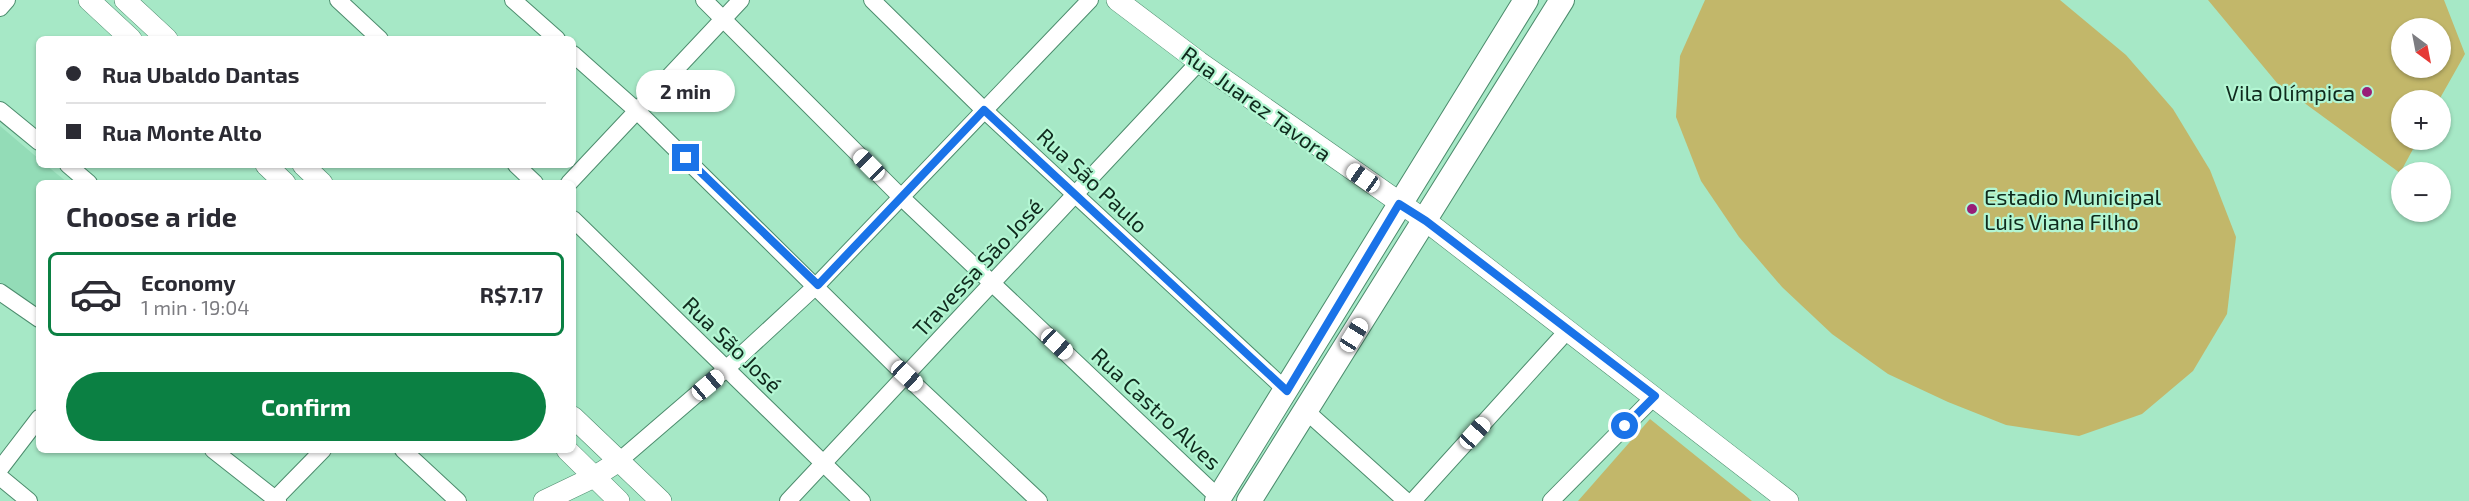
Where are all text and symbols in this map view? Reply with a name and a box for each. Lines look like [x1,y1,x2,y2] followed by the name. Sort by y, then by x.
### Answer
[2391,18,2451,78] north arrow
[2391,18,2451,222] map controls
[1177,40,1337,166] street label: Rua Juarez Tavora
[102,61,299,87] text: Rua Ubaldo Dantas
[636,71,736,113] callout: 2 min
[660,79,711,103] text: 2 min
[2226,79,2355,105] place label: Vila Olímpica
[2360,85,2374,99] marker: Vila Olímpica
[2391,90,2451,150] button: +
[102,119,262,145] text: Rua Monte Alto
[1032,122,1154,238] street label: Rua São Paulo
[672,144,699,171] route end
[850,146,888,184] car
[1343,160,1383,196] car
[2391,162,2451,222] button: −
[1984,183,2162,234] place label: Estadio Municipal Luis Viana Filho
[907,193,1047,341] street label: Travessa São José
[66,200,237,232] text: Choose a ride
[1965,202,1979,216] marker: Estadio Municipal Luis Viana Filho
[69,267,123,321] icon: car
[141,269,236,295] text: Economy
[480,281,543,307] text: R$7.17
[678,290,788,398] street label: Rua São José
[141,295,250,319] text: 1 min · 19:04
[1337,315,1371,355] car
[1038,325,1076,363] car
[1087,342,1227,474] street label: Rua Castro Alves
[888,357,926,395] car
[688,367,728,403] car
[66,372,546,441] button: Confirm
[1611,412,1638,439] route start
[1456,414,1494,452] car

